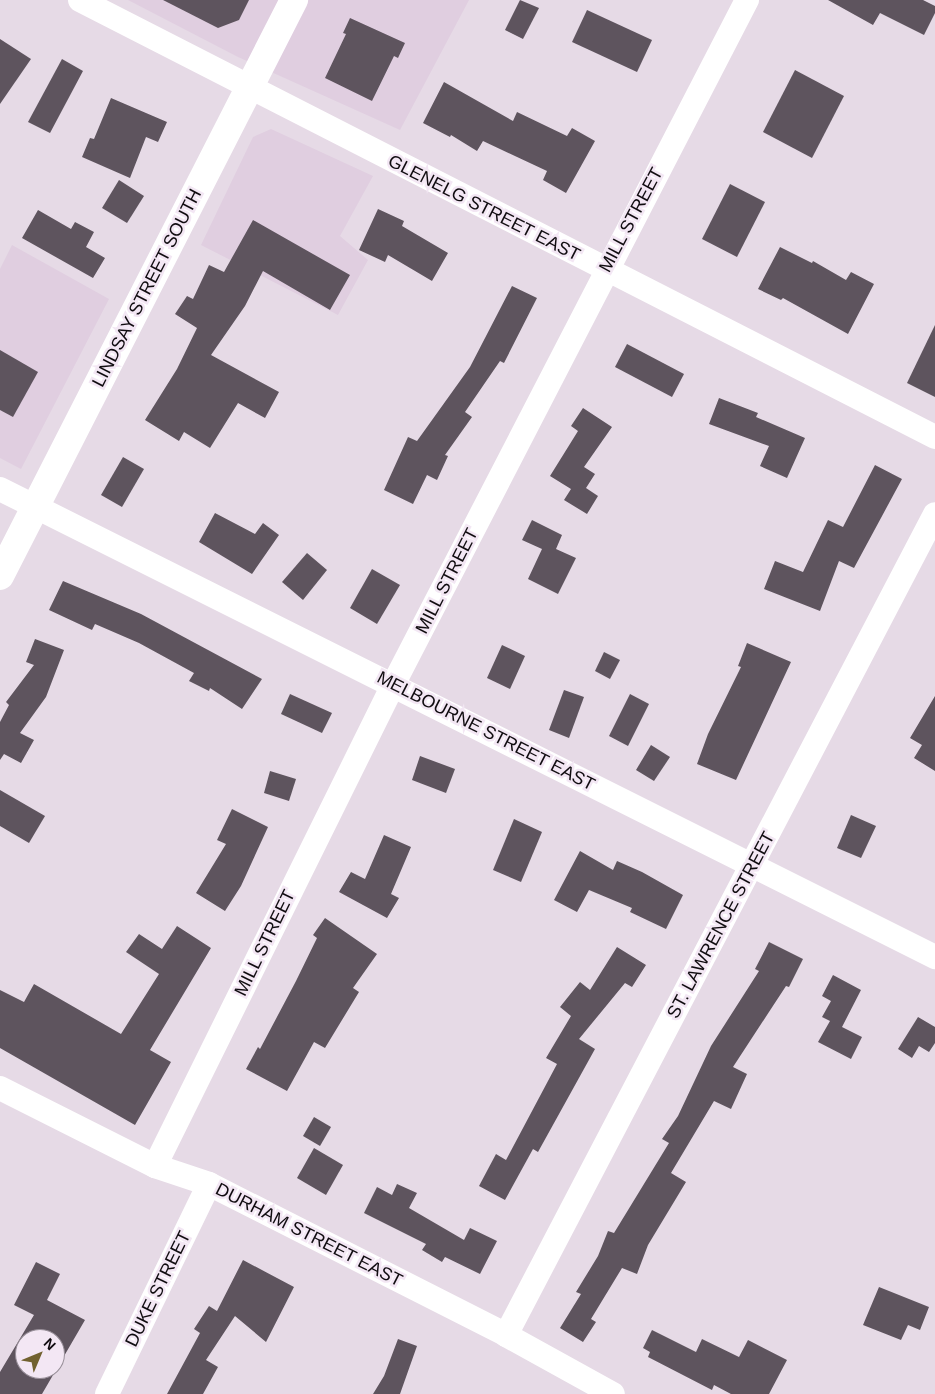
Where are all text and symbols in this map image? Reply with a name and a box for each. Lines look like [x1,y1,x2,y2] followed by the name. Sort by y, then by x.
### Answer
[384,150,584,266] street label: GLENELG STREET EAST
[594,164,668,276] street label: MILL STREET
[88,185,206,391] street label: LINDSAY STREET SOUTH
[411,524,483,638] street label: MILL STREET
[373,666,599,796] street label: MELBOURNE STREET EAST
[663,828,779,1022] street label: ST. LAWRENCE STREET
[230,886,300,1000] street label: MILL STREET
[212,1178,406,1292] street label: DURHAM STREET EAST
[121,1228,195,1350] street label: DUKE STREET
[15,1329,65,1379] north arrow
[41,1335,59,1353] text: N

